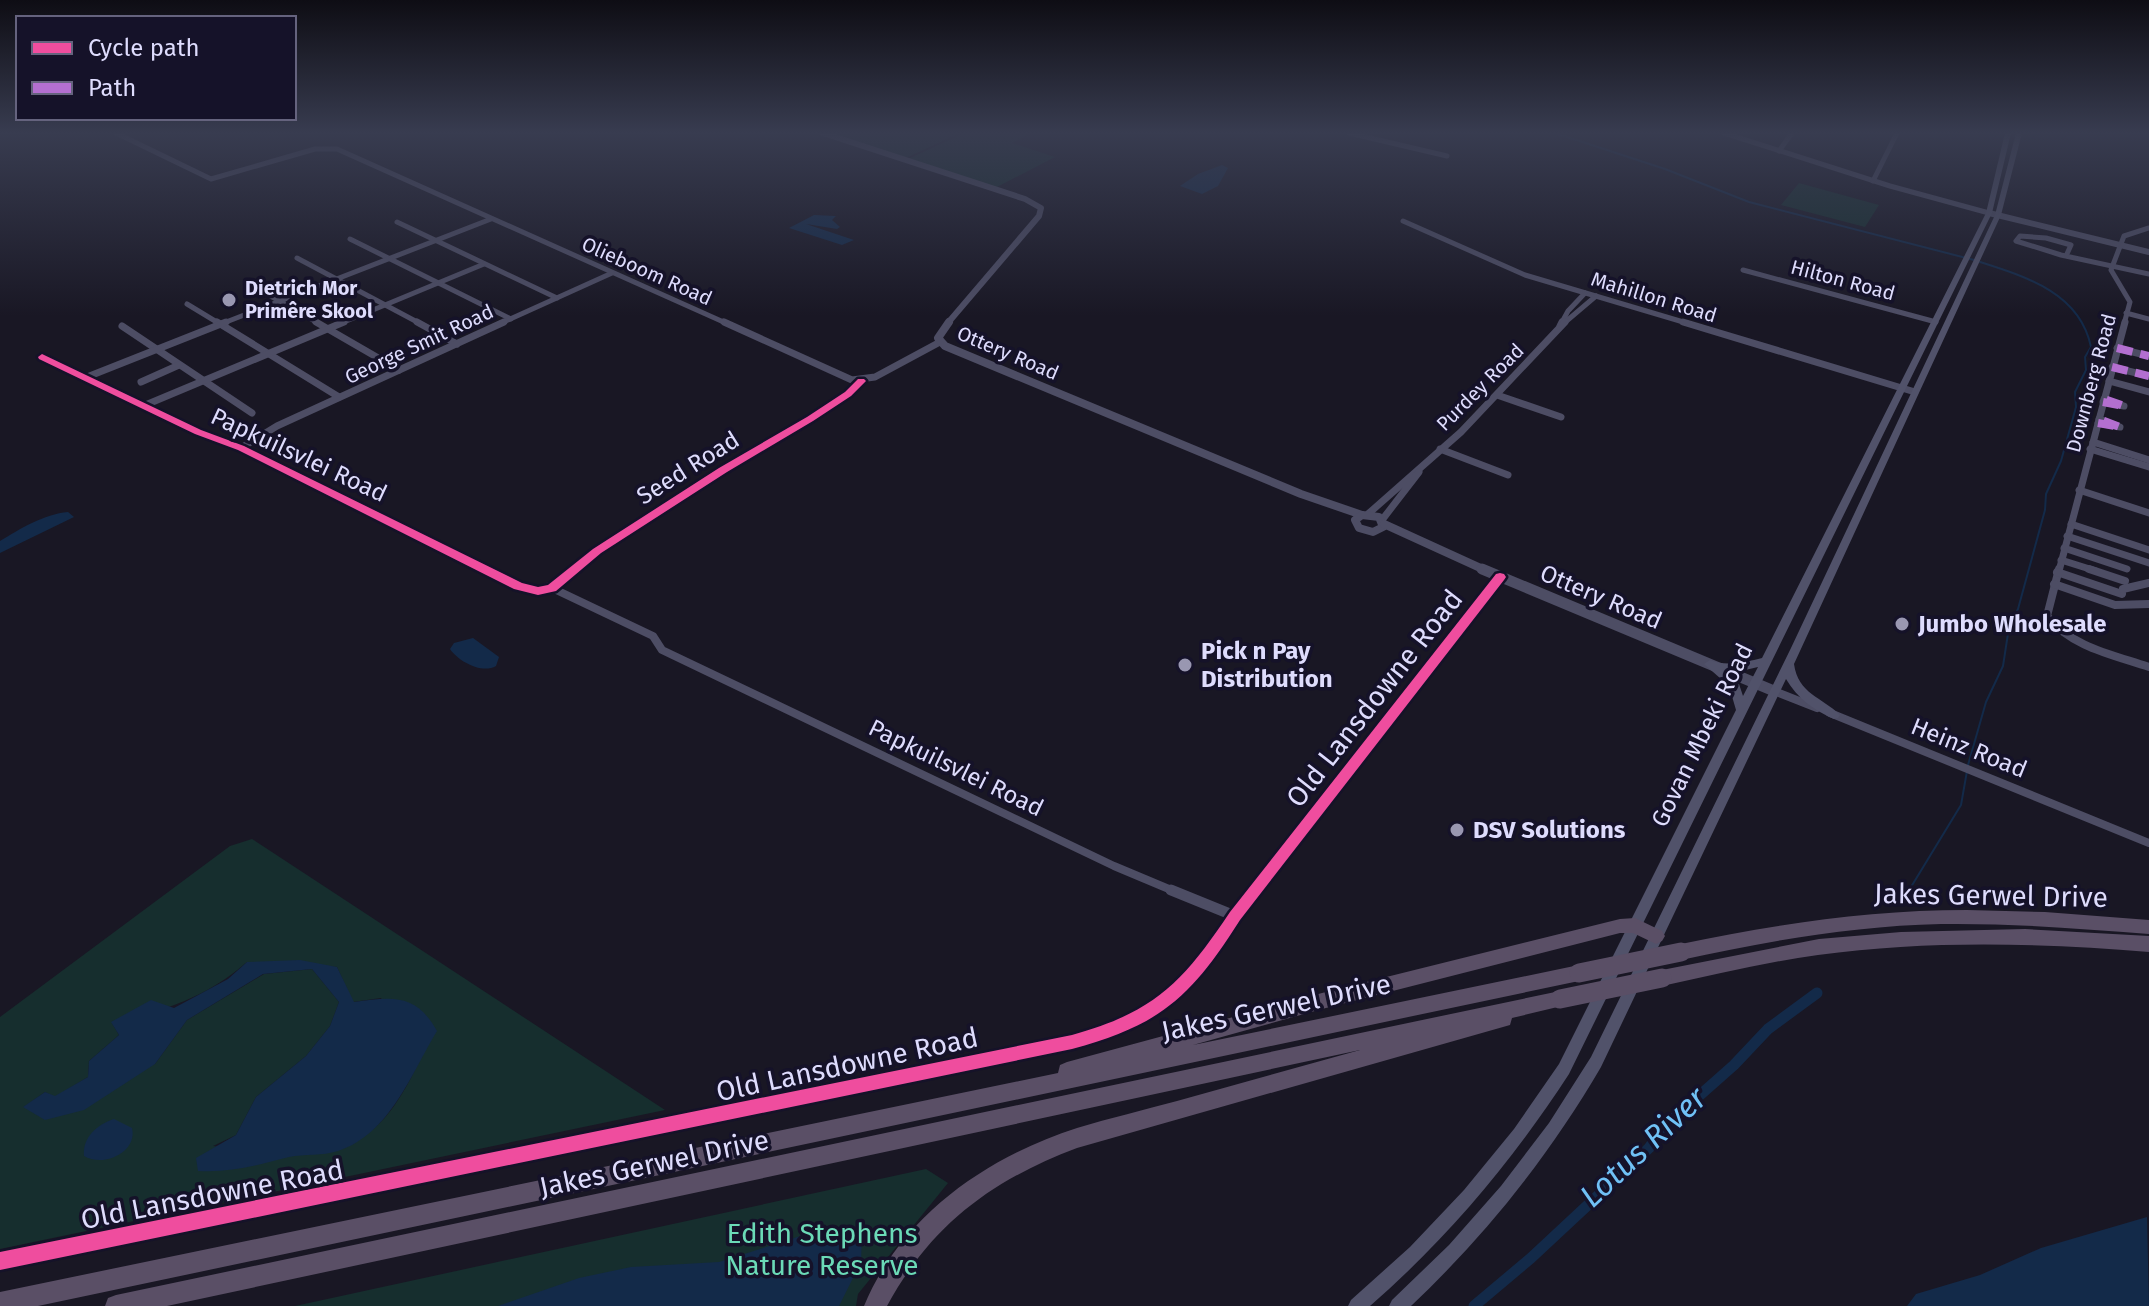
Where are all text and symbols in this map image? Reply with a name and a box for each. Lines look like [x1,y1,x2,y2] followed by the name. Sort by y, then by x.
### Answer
[16,16,296,120] legend
[88,34,200,62] text: Cycle path
[88,74,136,102] text: Path
[578,232,716,310] street label: Olieboom Road
[1788,255,1898,305] street label: Hilton Road
[1588,266,1720,328] street label: Mahillon Road
[245,276,373,323] place label: Dietrich Mor Primêre Skool
[220,291,238,309] marker: Dietrich Mor Primêre Skool
[341,299,497,389] street label: George Smit Road
[2061,311,2121,455] street label: Downberg Road
[954,321,1062,385] street label: Ottery Road
[1431,338,1529,436] street label: Purdey Road
[207,402,391,508] street label: Papkuilsvlei Road
[632,426,744,510] street label: Seed Road
[1536,559,1666,635] street label: Ottery Road
[1279,583,1470,814] street label: Old Lansdowne Road
[1917,610,2107,638] place label: Jumbo Wholesale
[1893,615,1911,633] marker: Jumbo Wholesale
[1201,637,1333,693] place label: Pick n Pay Distribution
[1645,639,1759,831] street label: Govan Mbeki Road
[1176,656,1194,674] marker: Pick n Pay Distribution
[1907,712,2031,784] street label: Heinz Road
[864,714,1048,822] street label: Papkuilsvlei Road
[1473,816,1626,844] place label: DSV Solutions
[1448,821,1466,839] marker: DSV Solutions
[1874,877,2108,914] street label: Jakes Gerwel Drive
[1158,967,1394,1048] street label: Jakes Gerwel Drive
[713,1021,981,1108] street label: Old Lansdowne Road
[1572,1078,1715,1215] water label: Lotus River
[536,1123,772,1204] street label: Jakes Gerwel Drive
[78,1153,346,1236] street label: Old Lansdowne Road
[725,1217,919,1282] park label: Edith Stephens Nature Reserve

